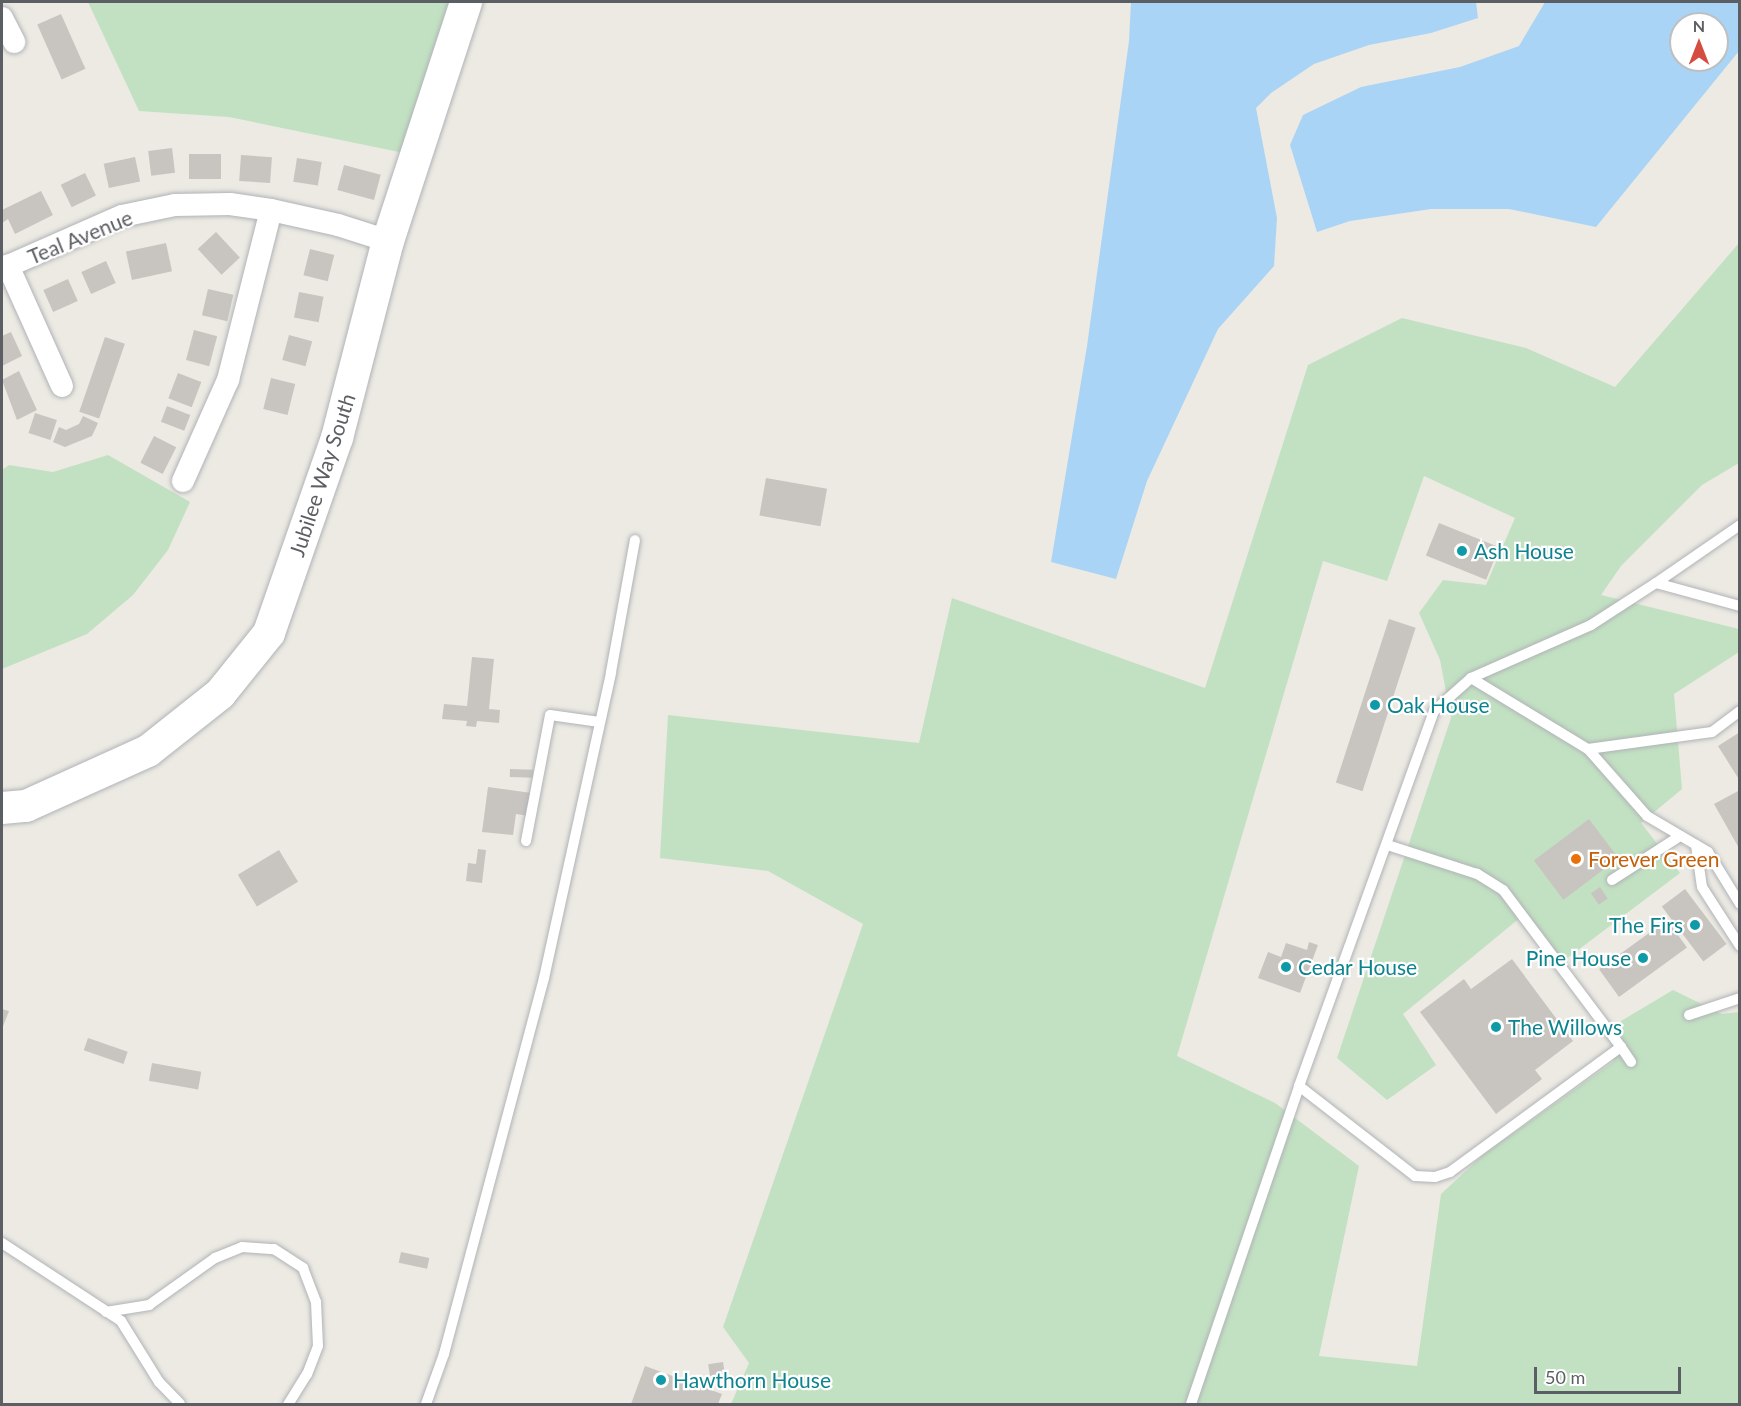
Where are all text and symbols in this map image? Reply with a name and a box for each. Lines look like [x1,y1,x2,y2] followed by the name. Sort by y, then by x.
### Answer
[1669,12,1729,72] north arrow
[1693,16,1705,35] text: N
[24,204,136,270] street label: Teal Avenue
[284,390,360,560] street label: Jubilee Way South
[1474,538,1574,564] place label: Ash House
[1455,544,1469,558] marker: Ash House
[1387,692,1490,718] place label: Oak House
[1368,698,1382,712] marker: Oak House
[1588,846,1720,872] place label: Forever Green
[1569,852,1583,866] marker: Forever Green
[1609,912,1683,938] place label: The Firs
[1688,918,1702,932] marker: The Firs
[1526,945,1631,971] place label: Pine House
[1636,951,1650,965] marker: Pine House
[1298,954,1418,980] place label: Cedar House
[1279,960,1293,974] marker: Cedar House
[1508,1014,1622,1040] place label: The Willows
[1489,1020,1503,1034] marker: The Willows
[1537,1355,1684,1393] scale bar
[1545,1366,1585,1388] text: 50 m
[673,1367,831,1393] place label: Hawthorn House
[654,1373,668,1387] marker: Hawthorn House

